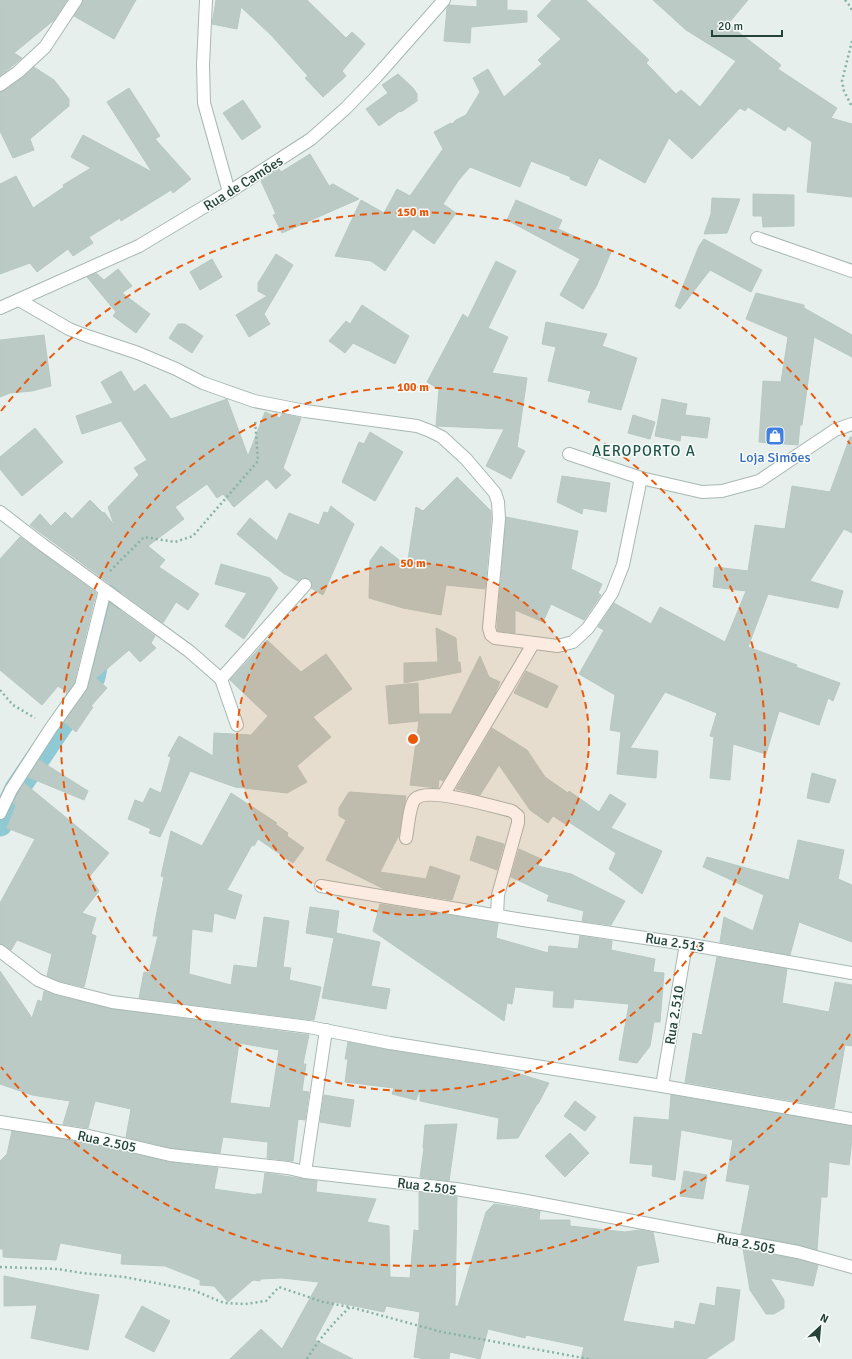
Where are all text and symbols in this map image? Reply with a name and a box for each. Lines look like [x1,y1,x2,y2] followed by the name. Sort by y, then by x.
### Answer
[712,12,782,38] scale bar
[718,19,743,34] text: 20 m
[200,152,286,215] street label: Rua de Camões
[397,205,429,220] text: 150 m
[397,380,429,395] text: 100 m
[764,425,786,447] shop icon: Loja Simões
[592,442,696,460] district label: AEROPORTO A
[739,449,811,466] place label: Loja Simões
[400,556,426,571] text: 50 m
[406,732,420,746] centre of rings
[644,929,706,956] street label: Rua 2.513
[661,984,688,1046] street label: Rua 2.510
[76,1127,138,1156] street label: Rua 2.505
[396,1174,458,1199] street label: Rua 2.505
[715,1229,777,1258] street label: Rua 2.505
[800,1307,840,1347] north arrow
[818,1311,830,1326] text: N

